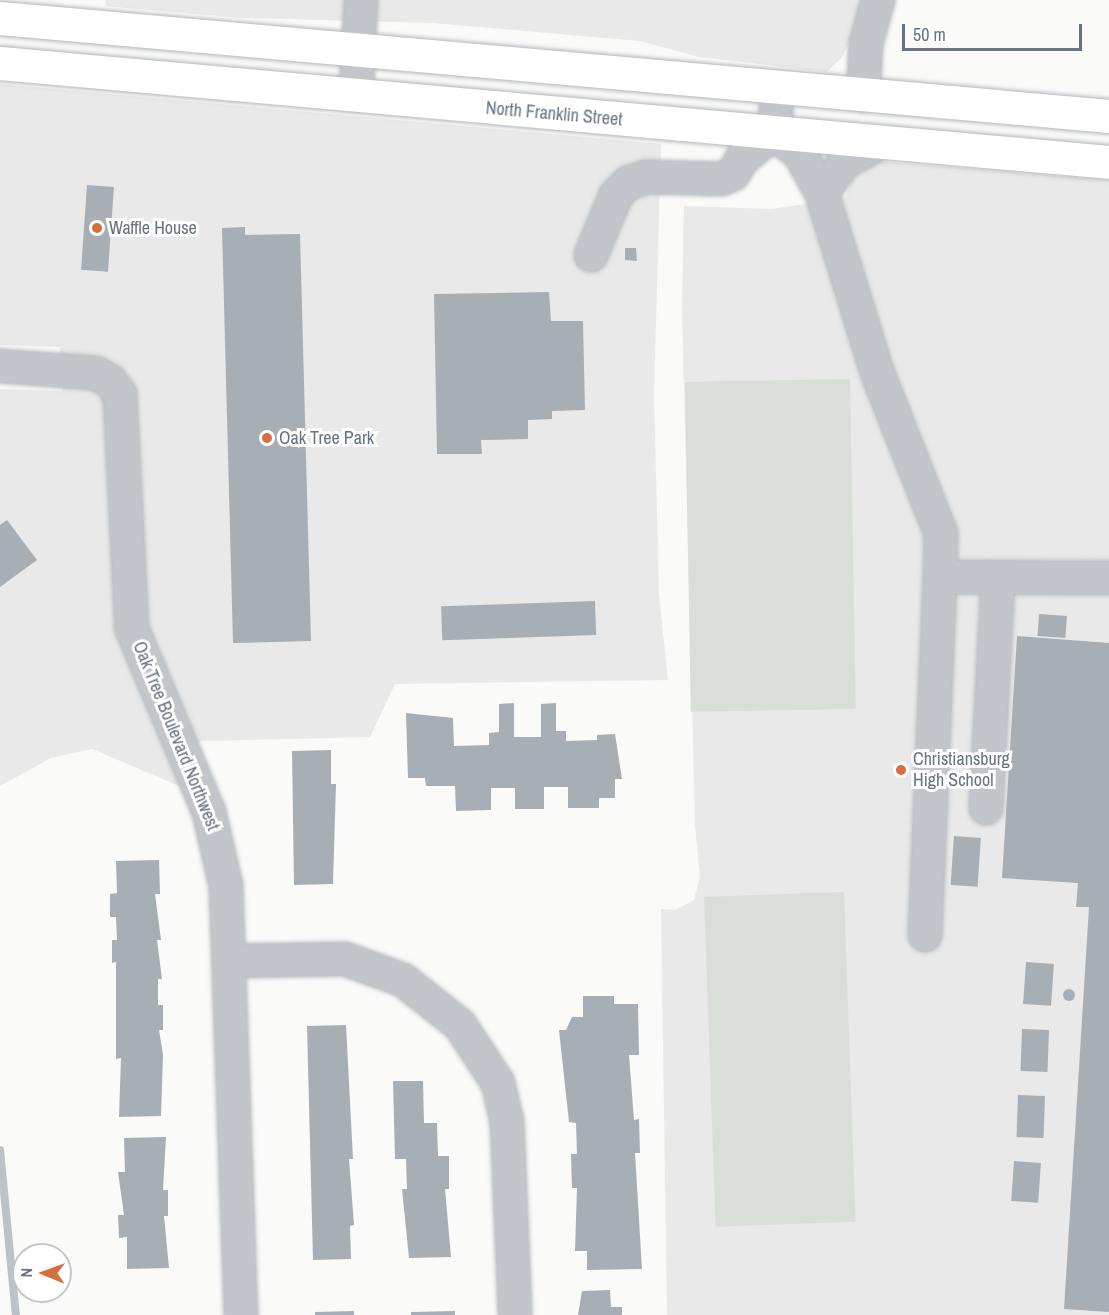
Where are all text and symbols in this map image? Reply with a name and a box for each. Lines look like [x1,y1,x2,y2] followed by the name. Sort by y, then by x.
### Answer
[905,12,1085,50] scale bar
[913,22,946,47] text: 50 m
[485,97,623,131] street label: North Franklin Street
[109,217,197,239] place label: Waffle House
[90,221,104,235] marker: Waffle House
[279,427,374,449] place label: Oak Tree Park
[260,431,274,445] marker: Oak Tree Park
[128,638,224,834] street label: Oak Tree Boulevard Northwest
[913,749,1010,792] place label: Christiansburg High School
[894,763,908,777] marker: Christiansburg High School
[12,1243,72,1303] north arrow
[15,1268,37,1278] text: N

